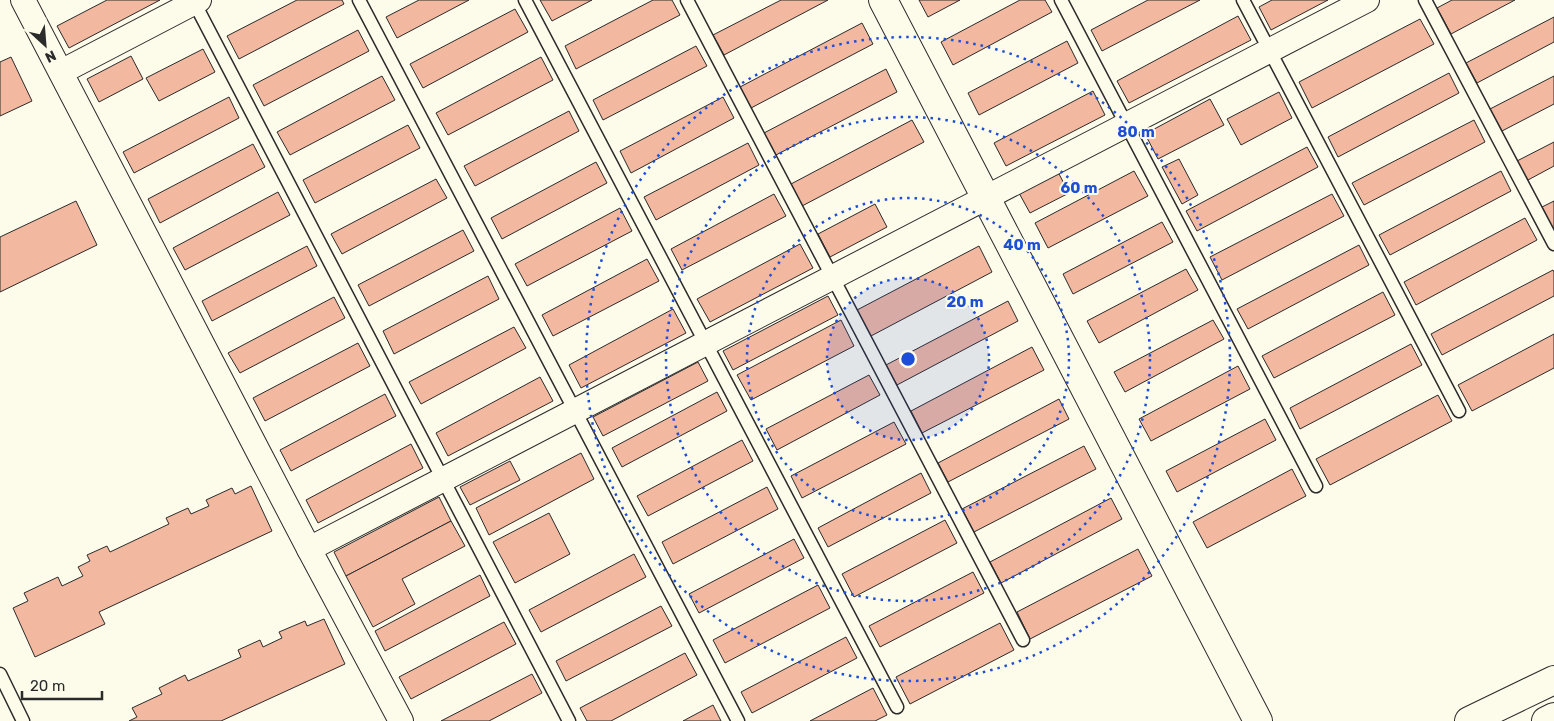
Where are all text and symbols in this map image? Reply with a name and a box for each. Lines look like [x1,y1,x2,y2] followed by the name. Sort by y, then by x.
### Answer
[20,20,70,70] north arrow
[42,46,59,66] text: N
[1117,123,1155,141] text: 80 m
[1061,179,1097,197] text: 60 m
[1003,236,1041,254] text: 40 m
[947,293,983,311] text: 20 m
[899,350,917,368] centre of rings
[22,668,102,700] scale bar
[30,677,65,695] text: 20 m

